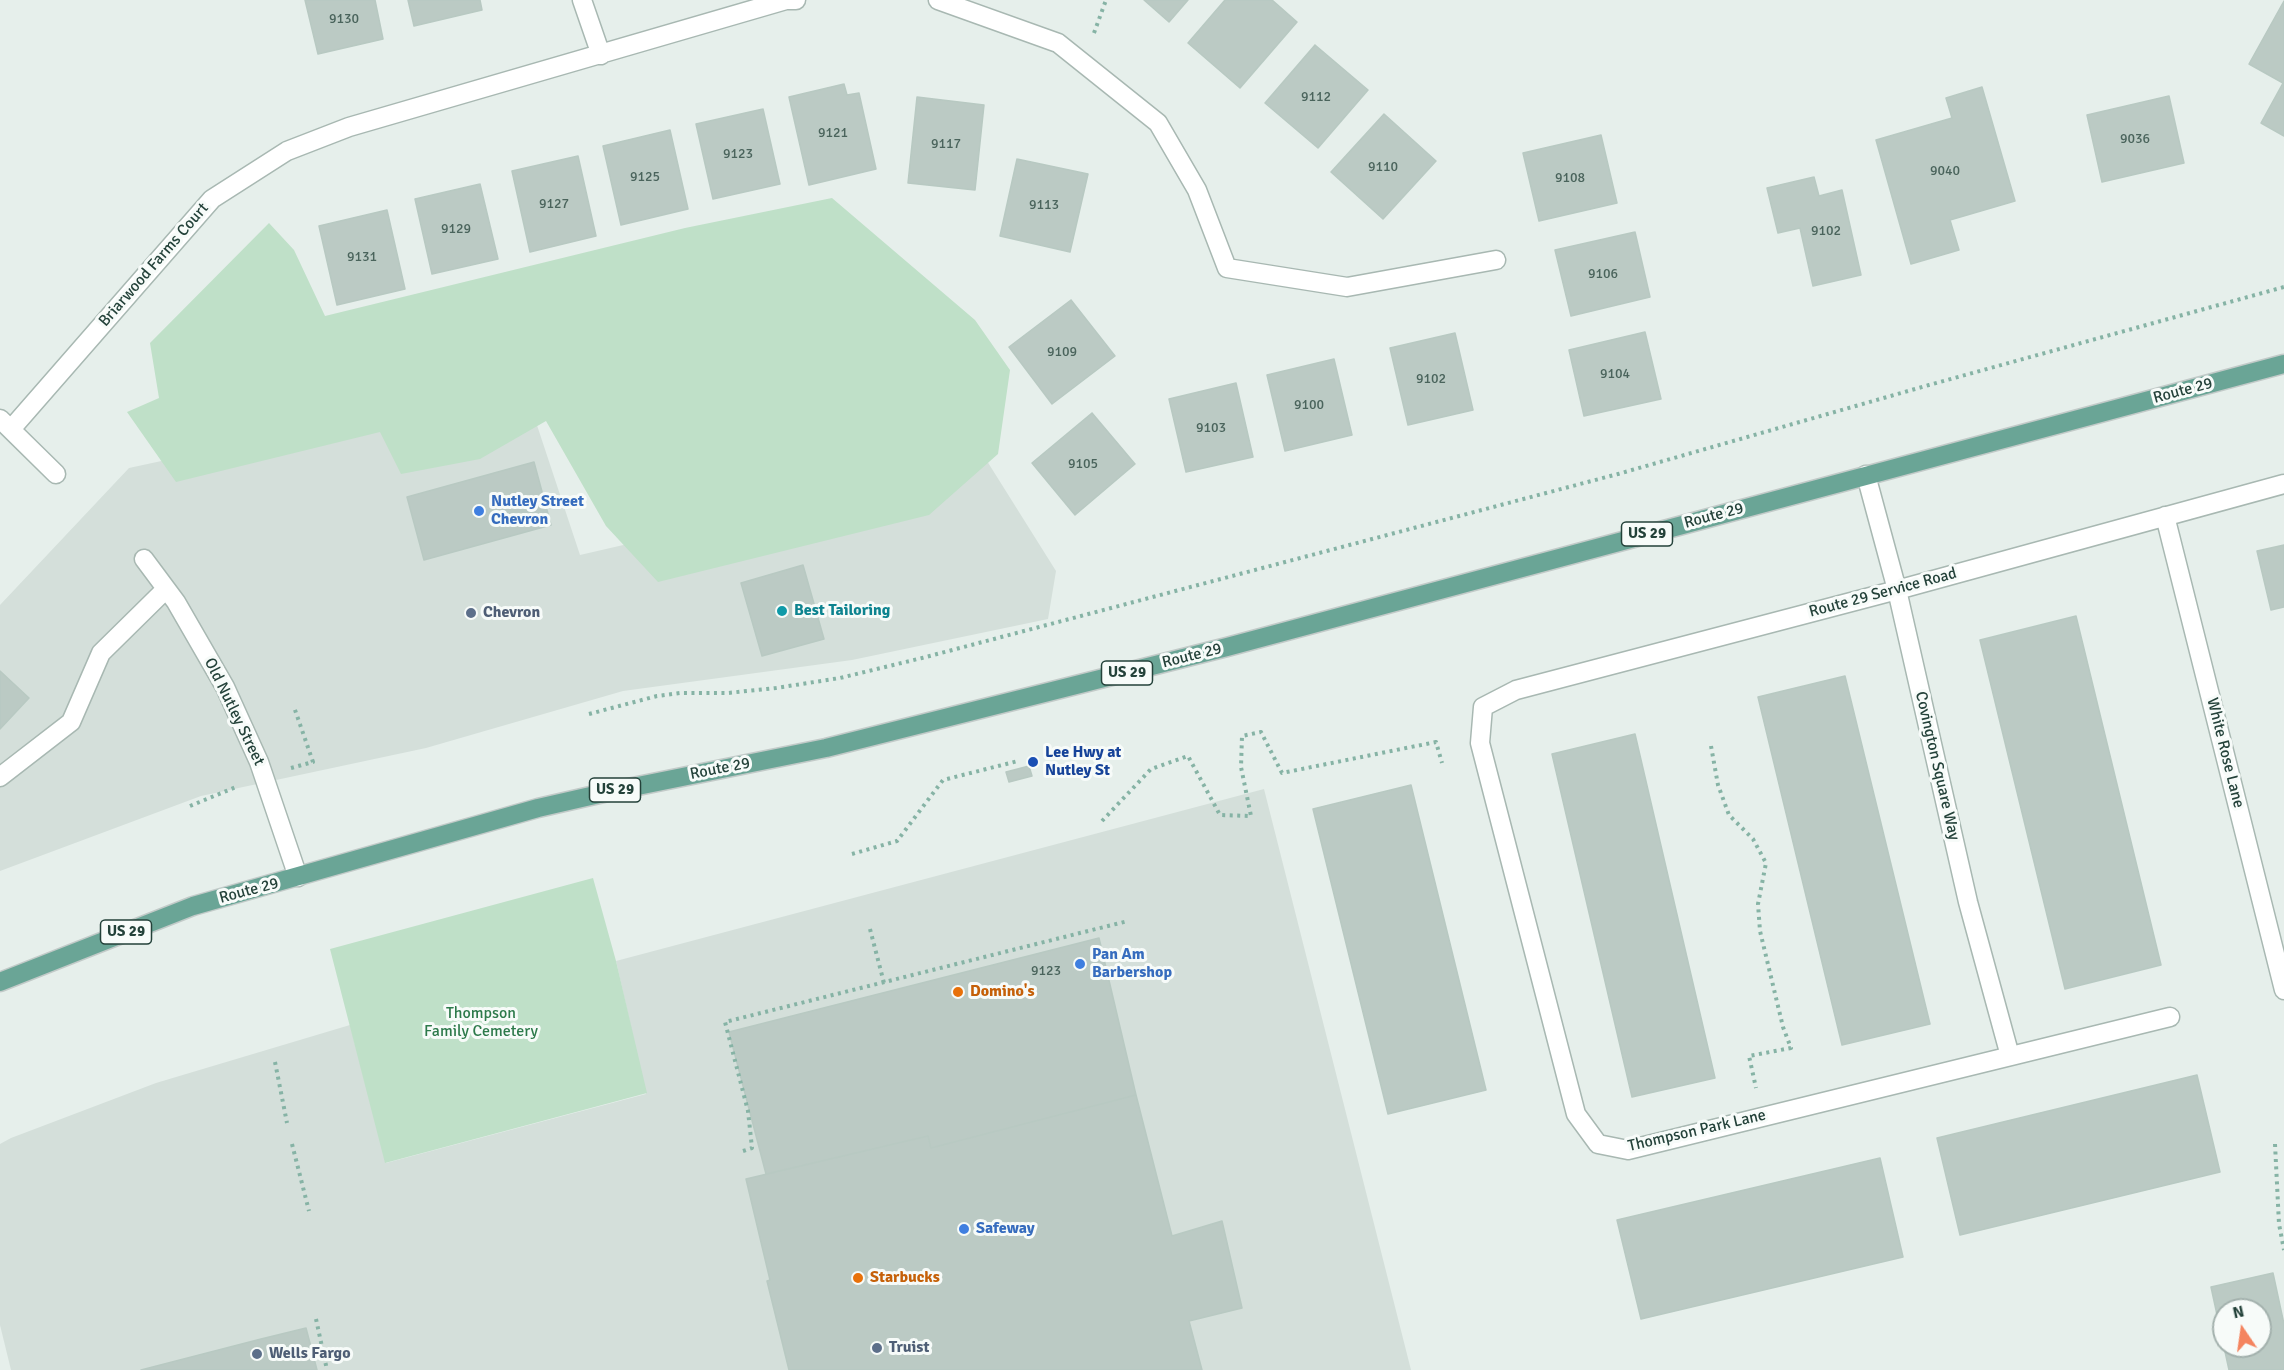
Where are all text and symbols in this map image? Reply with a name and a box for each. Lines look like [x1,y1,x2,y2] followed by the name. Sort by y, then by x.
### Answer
[329,11,359,27] house number: 9130
[1301,89,1331,105] house number: 9112
[818,125,848,141] house number: 9121
[2120,131,2150,147] house number: 9036
[931,136,961,152] house number: 9117
[723,146,753,162] house number: 9123
[1368,159,1398,175] house number: 9110
[1930,163,1960,179] house number: 9040
[630,169,660,185] house number: 9125
[1555,170,1585,186] house number: 9108
[539,196,569,212] house number: 9127
[1029,197,1059,213] house number: 9113
[95,199,213,331] street label: Briarwood Farms Court
[441,221,471,237] house number: 9129
[1811,223,1841,239] house number: 9102
[347,249,377,265] house number: 9131
[1588,266,1618,282] house number: 9106
[1047,344,1077,360] house number: 9109
[1600,366,1630,382] house number: 9104
[1416,371,1446,387] house number: 9102
[2151,374,2215,408] street label: Route 29
[1294,397,1324,413] house number: 9100
[1196,420,1226,436] house number: 9103
[1068,456,1098,472] house number: 9105
[491,492,584,530] place label: Nutley Street Chevron
[1682,499,1746,533] street label: Route 29
[472,504,486,518] marker: Nutley Street Chevron
[1622,522,1672,546] road number: US 29
[1807,564,1959,622] street label: Route 29 Service Road
[794,601,890,621] place label: Best Tailoring
[483,603,540,623] place label: Chevron
[775,604,789,618] marker: Best Tailoring
[464,606,478,620] marker: Chevron
[1160,639,1224,673] street label: Route 29
[200,655,268,769] street label: Old Nutley Street
[1102,661,1152,685] road number: US 29
[1911,690,1963,842] street label: Covington Square Way
[2202,696,2248,810] street label: White Rose Lane
[1045,743,1121,781] place label: Lee Hwy at Nutley St
[688,754,752,784] street label: Route 29
[1026,755,1040,769] marker: Lee Hwy at Nutley St
[590,778,640,802] road number: US 29
[217,874,281,908] street label: Route 29
[100,920,152,944] road number: US 29
[1092,945,1172,983] place label: Pan Am Barbershop
[1073,957,1087,971] marker: Pan Am Barbershop
[1031,963,1061,979] house number: 9123
[970,982,1035,1002] place label: Domino's
[951,985,965,999] marker: Domino's
[424,1004,538,1042] park label: Thompson Family Cemetery
[1626,1106,1768,1156] street label: Thompson Park Lane
[976,1219,1035,1239] place label: Safeway
[957,1222,971,1236] marker: Safeway
[870,1268,940,1288] place label: Starbucks
[851,1271,865,1285] marker: Starbucks
[2212,1298,2272,1358] north arrow
[2231,1301,2246,1323] text: N
[889,1338,929,1358] place label: Truist
[870,1341,884,1355] marker: Truist
[269,1344,350,1364] place label: Wells Fargo
[250,1347,264,1361] marker: Wells Fargo

